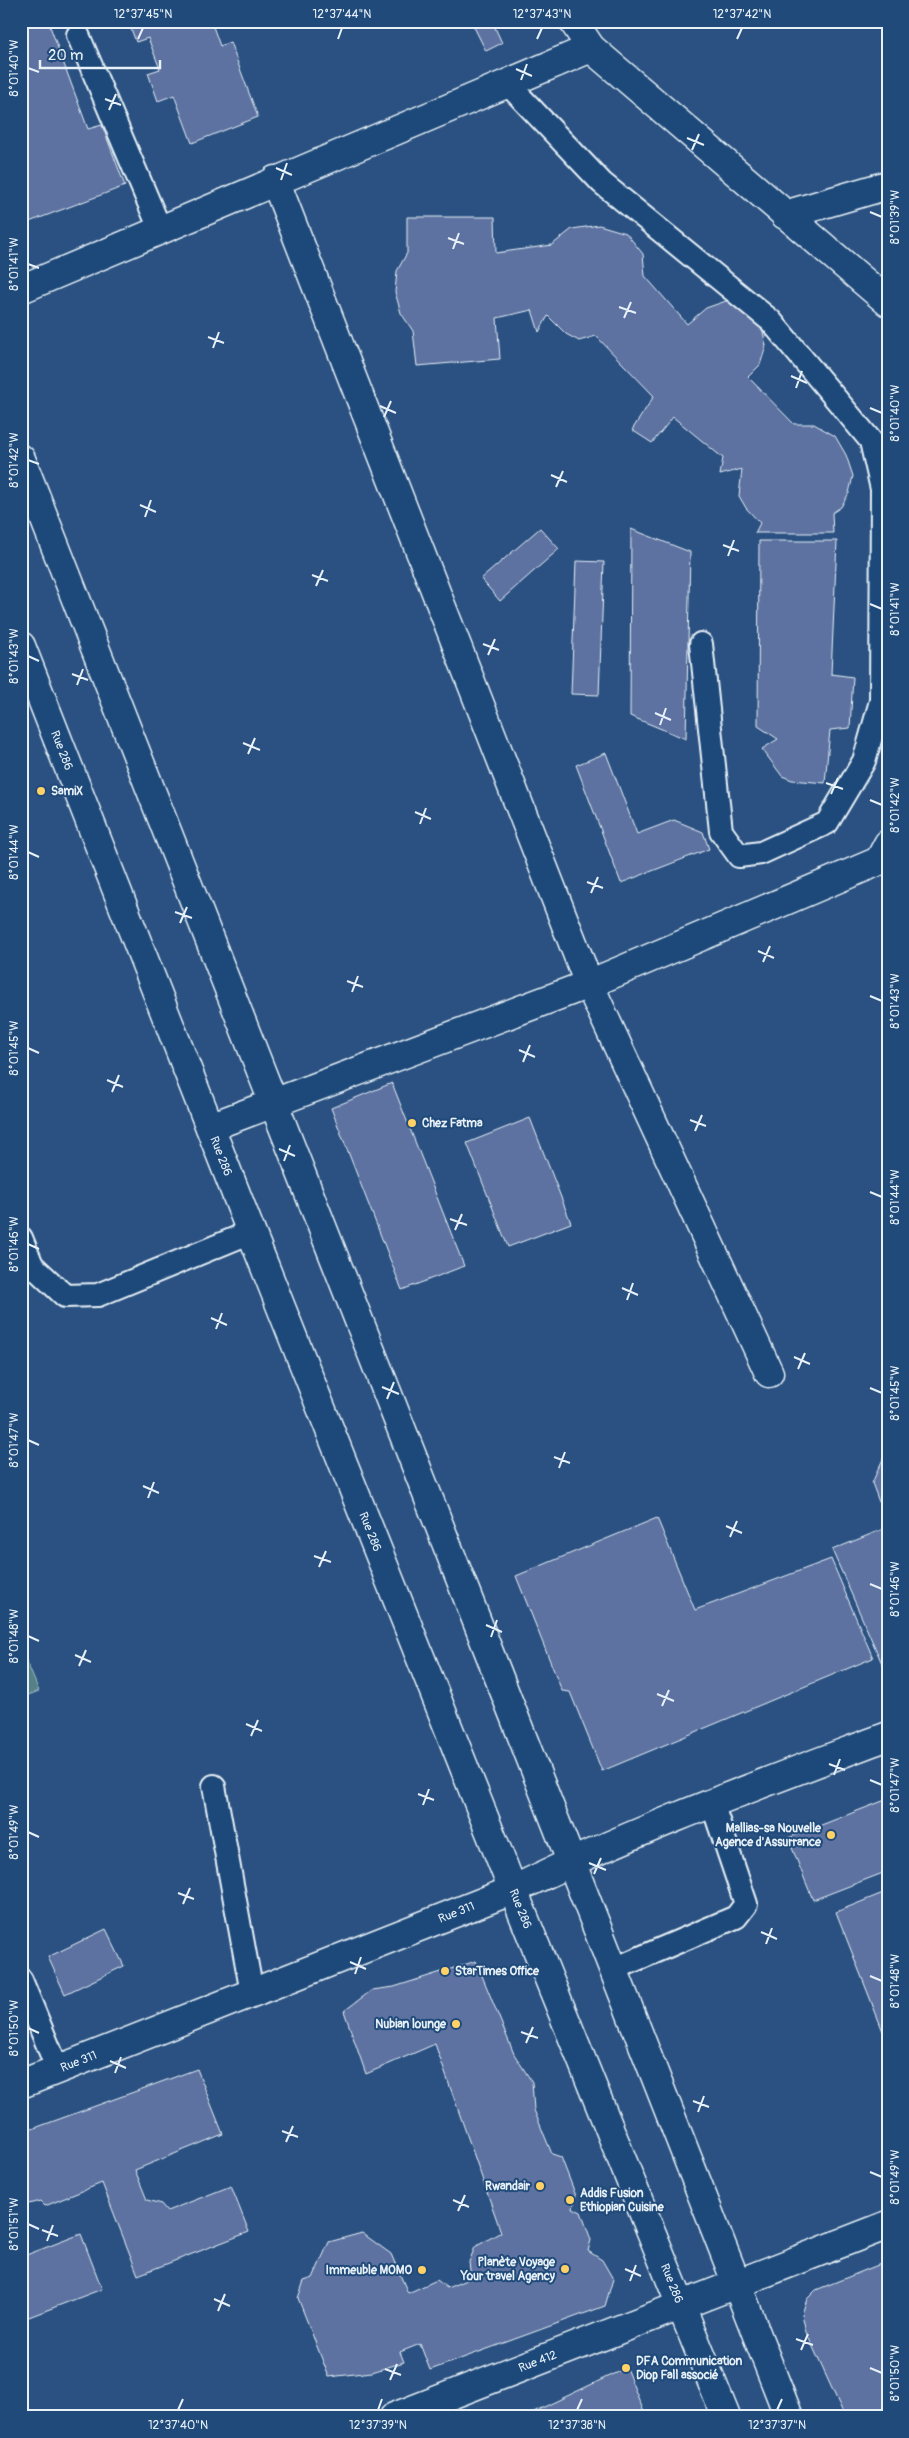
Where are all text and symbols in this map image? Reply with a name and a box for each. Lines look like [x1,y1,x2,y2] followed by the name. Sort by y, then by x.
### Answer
[114,7,172,22] text: 12°37'45"N
[313,7,371,22] text: 12°37'44"N
[513,7,571,22] text: 12°37'43"N
[713,7,771,22] text: 12°37'42"N
[40,38,160,70] scale bar
[7,40,22,96] text: 8°01'40"W
[48,46,83,65] text: 20 m
[888,190,903,244] text: 8°01'39"W
[7,237,22,291] text: 8°01'41"W
[888,385,903,441] text: 8°01'40"W
[7,432,22,488] text: 8°01'42"W
[888,582,903,636] text: 8°01'41"W
[7,628,22,684] text: 8°01'43"W
[47,728,76,772] street label: Rue 286
[888,777,903,833] text: 8°01'42"W
[51,784,83,799] place label: SamiX
[35,785,47,797] marker: SamiX
[7,824,22,880] text: 8°01'44"W
[888,973,903,1029] text: 8°01'43"W
[7,1020,22,1076] text: 8°01'45"W
[422,1116,483,1131] place label: Chez Fatma
[406,1117,418,1129] marker: Chez Fatma
[206,1134,235,1178] street label: Rue 286
[888,1169,903,1225] text: 8°01'44"W
[7,1216,22,1272] text: 8°01'46"W
[888,1365,903,1421] text: 8°01'45"W
[7,1413,22,1468] text: 8°01'47"W
[355,1510,384,1554] street label: Rue 286
[888,1561,903,1617] text: 8°01'46"W
[7,1609,22,1663] text: 8°01'48"W
[888,1758,903,1813] text: 8°01'47"W
[7,1805,22,1859] text: 8°01'49"W
[715,1821,822,1850] place label: Mallias-sa Nouvelle Agence d'Assurrance
[825,1829,837,1841] marker: Mallias-sa Nouvelle Agence d'Assurrance
[505,1887,535,1931] street label: Rue 286
[436,1899,477,1927] street label: Rue 311
[888,1954,903,2008] text: 8°01'48"W
[455,1964,540,1979] place label: StarTimes Office
[439,1965,451,1977] marker: StarTimes Office
[7,2000,22,2056] text: 8°01'50"W
[375,2017,447,2032] place label: Nubian lounge
[450,2018,462,2030] marker: Nubian lounge
[59,2048,99,2076] street label: Rue 311
[888,2150,903,2204] text: 8°01'49"W
[485,2179,531,2194] place label: Rwandair
[534,2180,546,2192] marker: Rwandair
[580,2186,665,2215] place label: Addis Fusion Ethiopian Cuisine
[564,2194,576,2206] marker: Addis Fusion Ethiopian Cuisine
[7,2198,22,2250] text: 8°01'51"W
[460,2255,556,2284] place label: Planète Voyage Your travel Agency
[657,2262,686,2305] street label: Rue 286
[326,2263,412,2278] place label: Immeuble MOMO
[559,2263,571,2275] marker: Planète Voyage Your travel Agency
[416,2264,428,2276] marker: Immeuble MOMO
[888,2345,903,2401] text: 8°01'50"W
[516,2347,559,2376] street label: Rue 412
[636,2354,743,2383] place label: DFA Communication Diop Fall associé
[620,2362,632,2374] marker: DFA Communication Diop Fall associé
[148,2418,208,2433] text: 12°37'40"N
[349,2418,407,2433] text: 12°37'39"N
[548,2418,606,2433] text: 12°37'38"N
[748,2418,806,2433] text: 12°37'37"N

